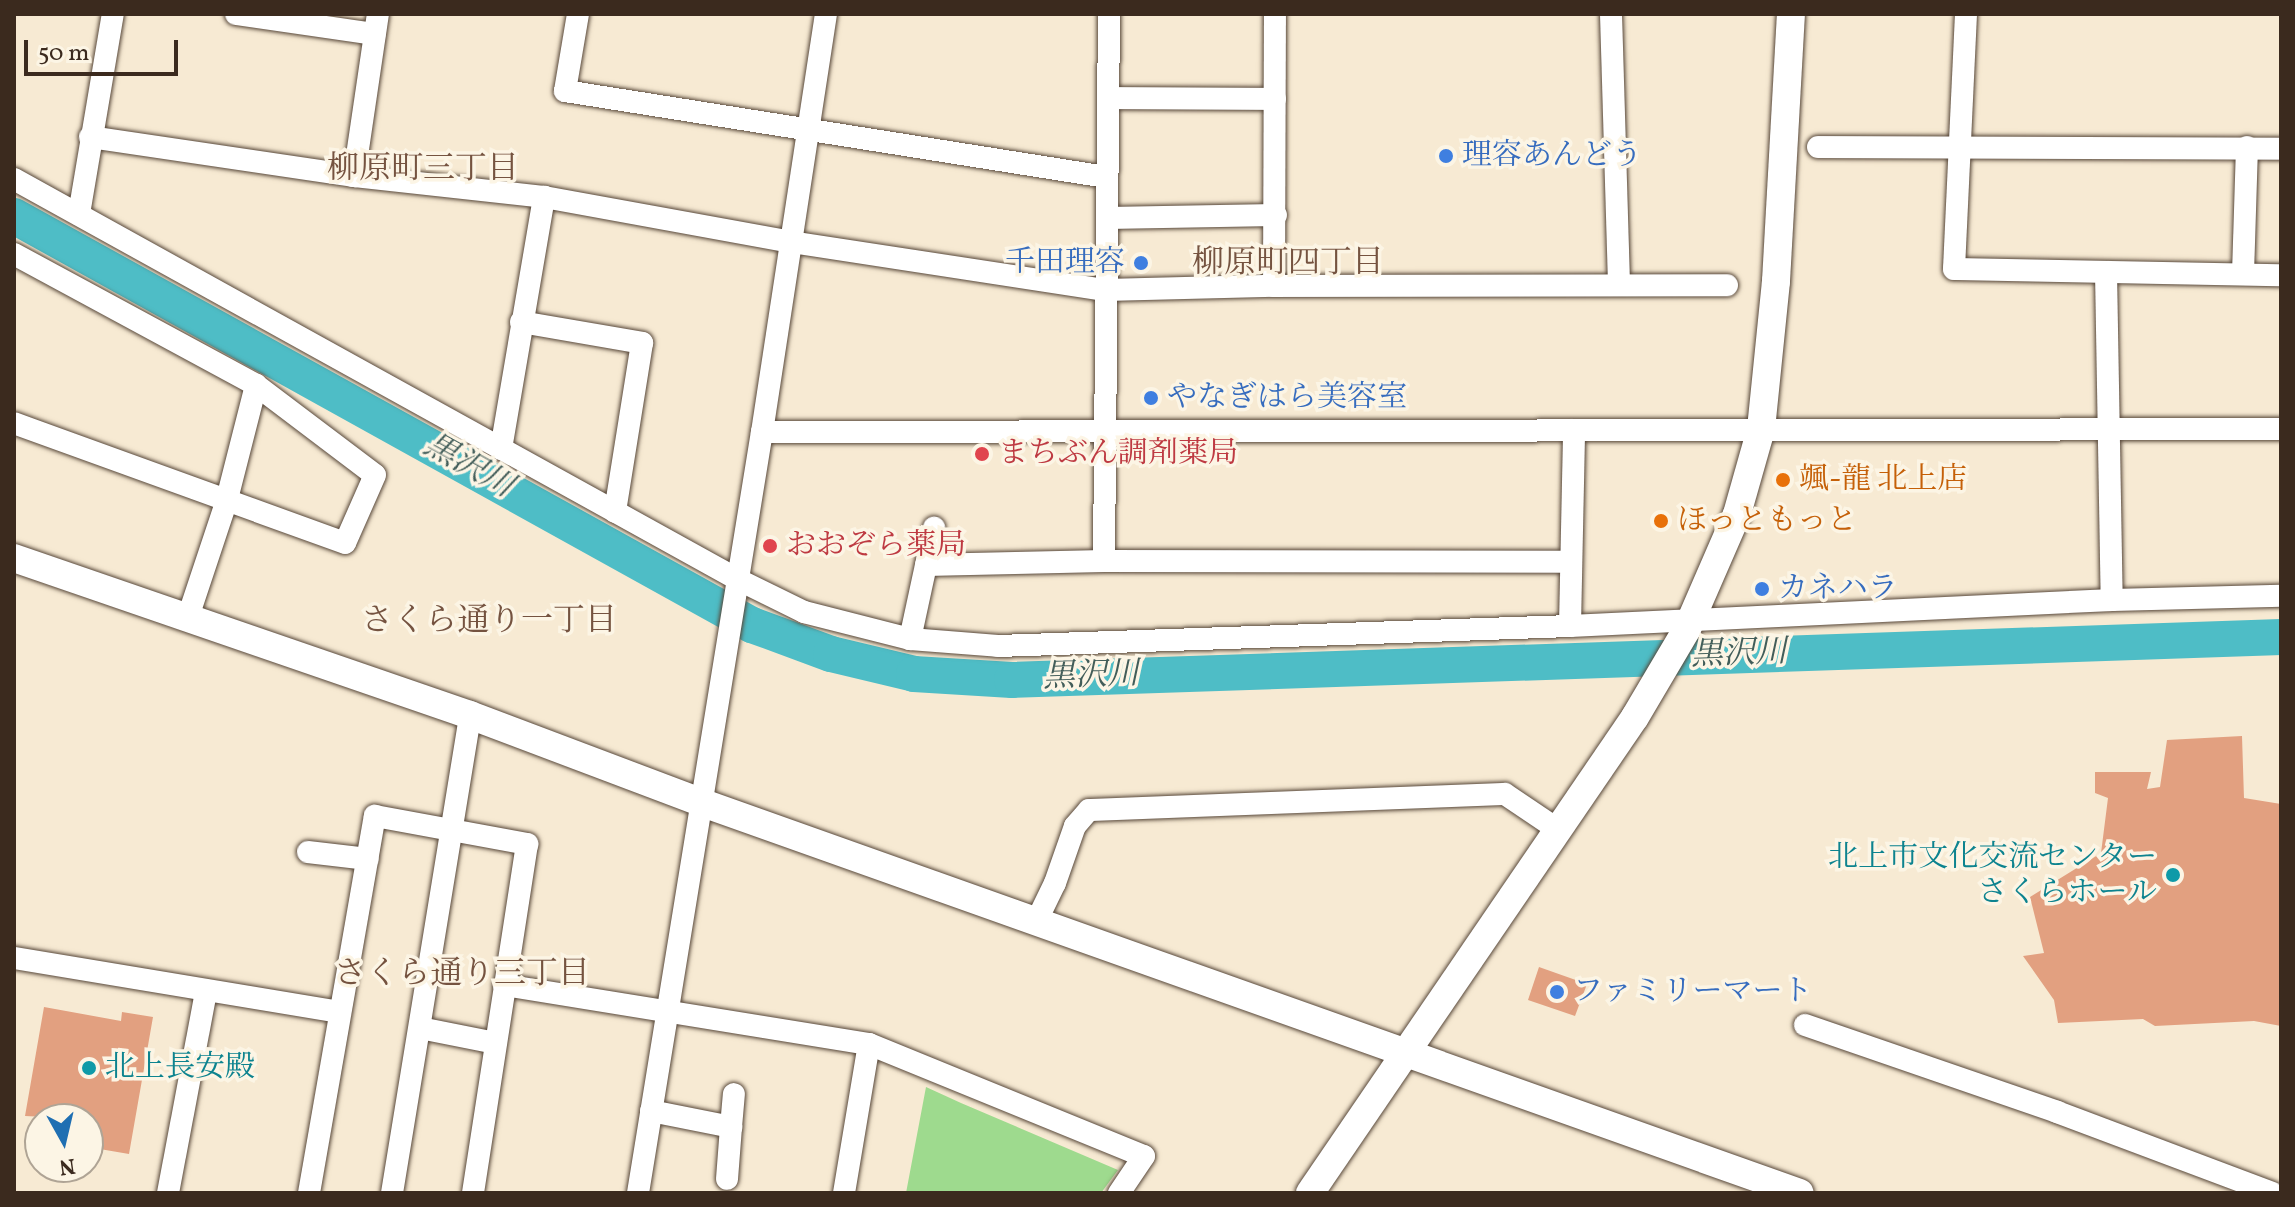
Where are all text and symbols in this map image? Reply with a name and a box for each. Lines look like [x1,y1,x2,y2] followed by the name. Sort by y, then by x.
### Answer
[28,24,182,74] scale bar
[38,37,90,71] text: 50 m
[1462,138,1642,174] place label: 理容あんどう
[1437,147,1455,165] marker: 理容あんどう
[327,151,519,189] district label: 柳原町三丁目
[1005,245,1125,281] place label: 千田理容
[1192,245,1384,283] district label: 柳原町四丁目
[1132,254,1150,272] marker: 千田理容
[1167,380,1407,416] place label: やなぎはら美容室
[1142,389,1160,407] marker: やなぎはら美容室
[417,427,519,507] water label: 黒沢川
[998,436,1238,472] place label: まちぶん調剤薬局
[973,445,991,463] marker: まちぶん調剤薬局
[1799,462,1968,498] place label: 颯-龍 北上店
[1774,471,1792,489] marker: 颯-龍 北上店
[1677,503,1857,539] place label: ほっともっと
[1652,512,1670,530] marker: ほっともっと
[786,528,966,564] place label: おおぞら薬局
[761,537,779,555] marker: おおぞら薬局
[1778,571,1898,607] place label: カネハラ
[1753,580,1771,598] marker: カネハラ
[361,603,617,641] district label: さくら通り一丁目
[1690,634,1788,676] water label: 黒沢川
[1042,656,1140,698] water label: 黒沢川
[1827,840,2157,910] place label: 北上市文化交流センター さくらホール
[2164,866,2182,884] marker: 北上市文化交流センター さくらホール
[334,956,590,994] district label: さくら通り三丁目
[1573,974,1813,1010] place label: ファミリーマート
[1548,983,1566,1001] marker: ファミリーマート
[105,1050,255,1086] place label: 北上長安殿
[80,1059,98,1077] marker: 北上長安殿
[24,1103,104,1183] north arrow
[57,1149,77,1182] text: N

